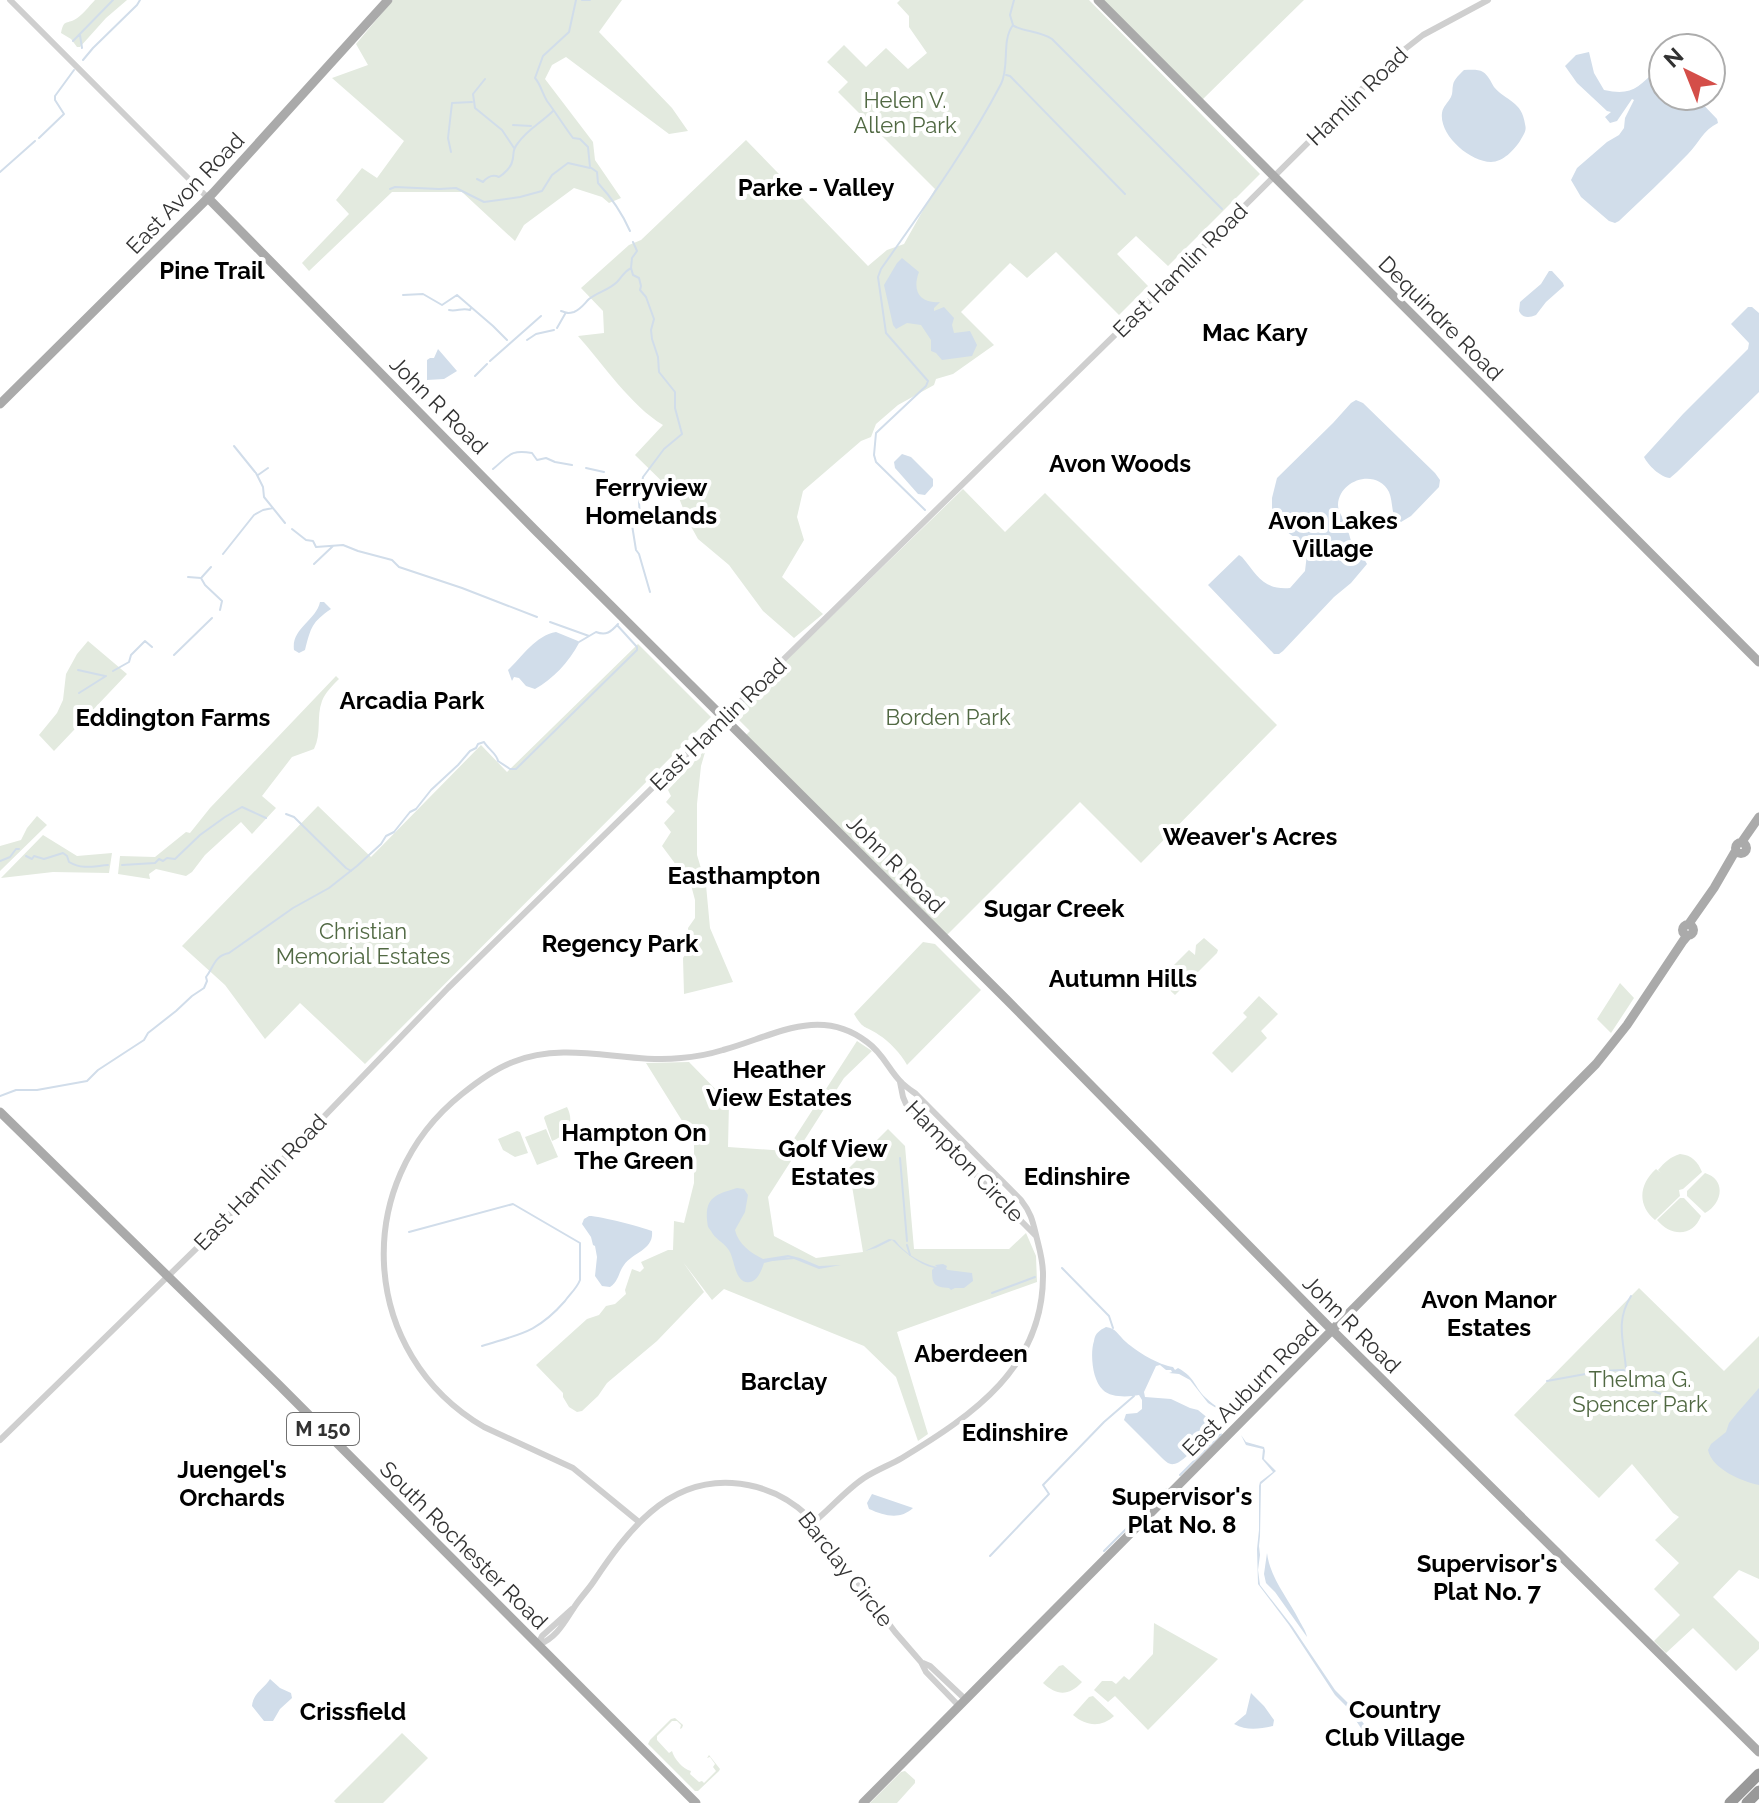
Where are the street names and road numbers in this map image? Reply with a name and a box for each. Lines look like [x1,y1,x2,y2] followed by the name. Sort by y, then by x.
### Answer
[1301,41,1413,151] street label: Hamlin Road
[121,127,249,259] street label: East Avon Road
[1107,197,1253,343] street label: East Hamlin Road
[1373,250,1509,386] street label: Dequindre Road
[385,351,493,459] street label: John R Road
[644,652,792,796] street label: East Hamlin Road
[842,810,950,918] street label: John R Road
[901,1095,1030,1227] street label: Hampton Circle
[188,1108,332,1256] street label: East Hamlin Road
[1298,1270,1406,1378] street label: John R Road
[1177,1315,1323,1461] street label: East Auburn Road
[287,1413,359,1445] road number: M 150
[375,1456,553,1634] street label: South Rochester Road
[793,1506,899,1632] street label: Barclay Circle

